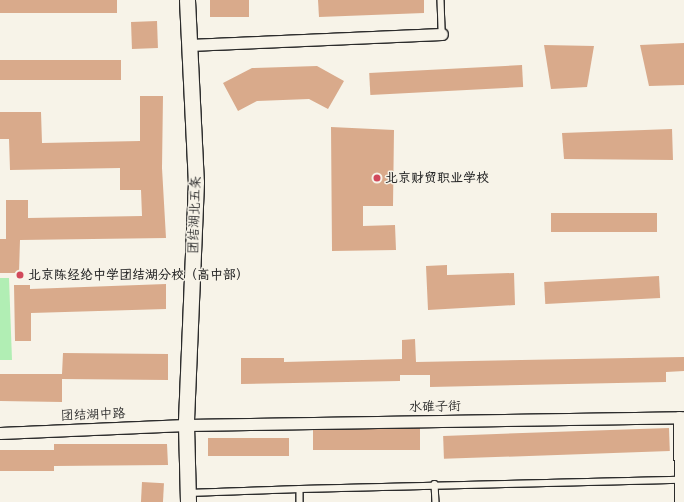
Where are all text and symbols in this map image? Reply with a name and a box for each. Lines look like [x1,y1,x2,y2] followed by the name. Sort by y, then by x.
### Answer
[385,170,489,186] place label: 北京财贸职业学校
[372,173,382,183] marker: 北京财贸职业学校
[186,176,204,254] street label: 团结湖北五条
[28,267,249,283] place label: 北京陈经纶中学团结湖分校（高中部）
[15,270,25,280] marker: 北京陈经纶中学团结湖分校（高中部）
[409,399,461,415] street label: 水碓子街
[60,406,126,424] street label: 团结湖中路

